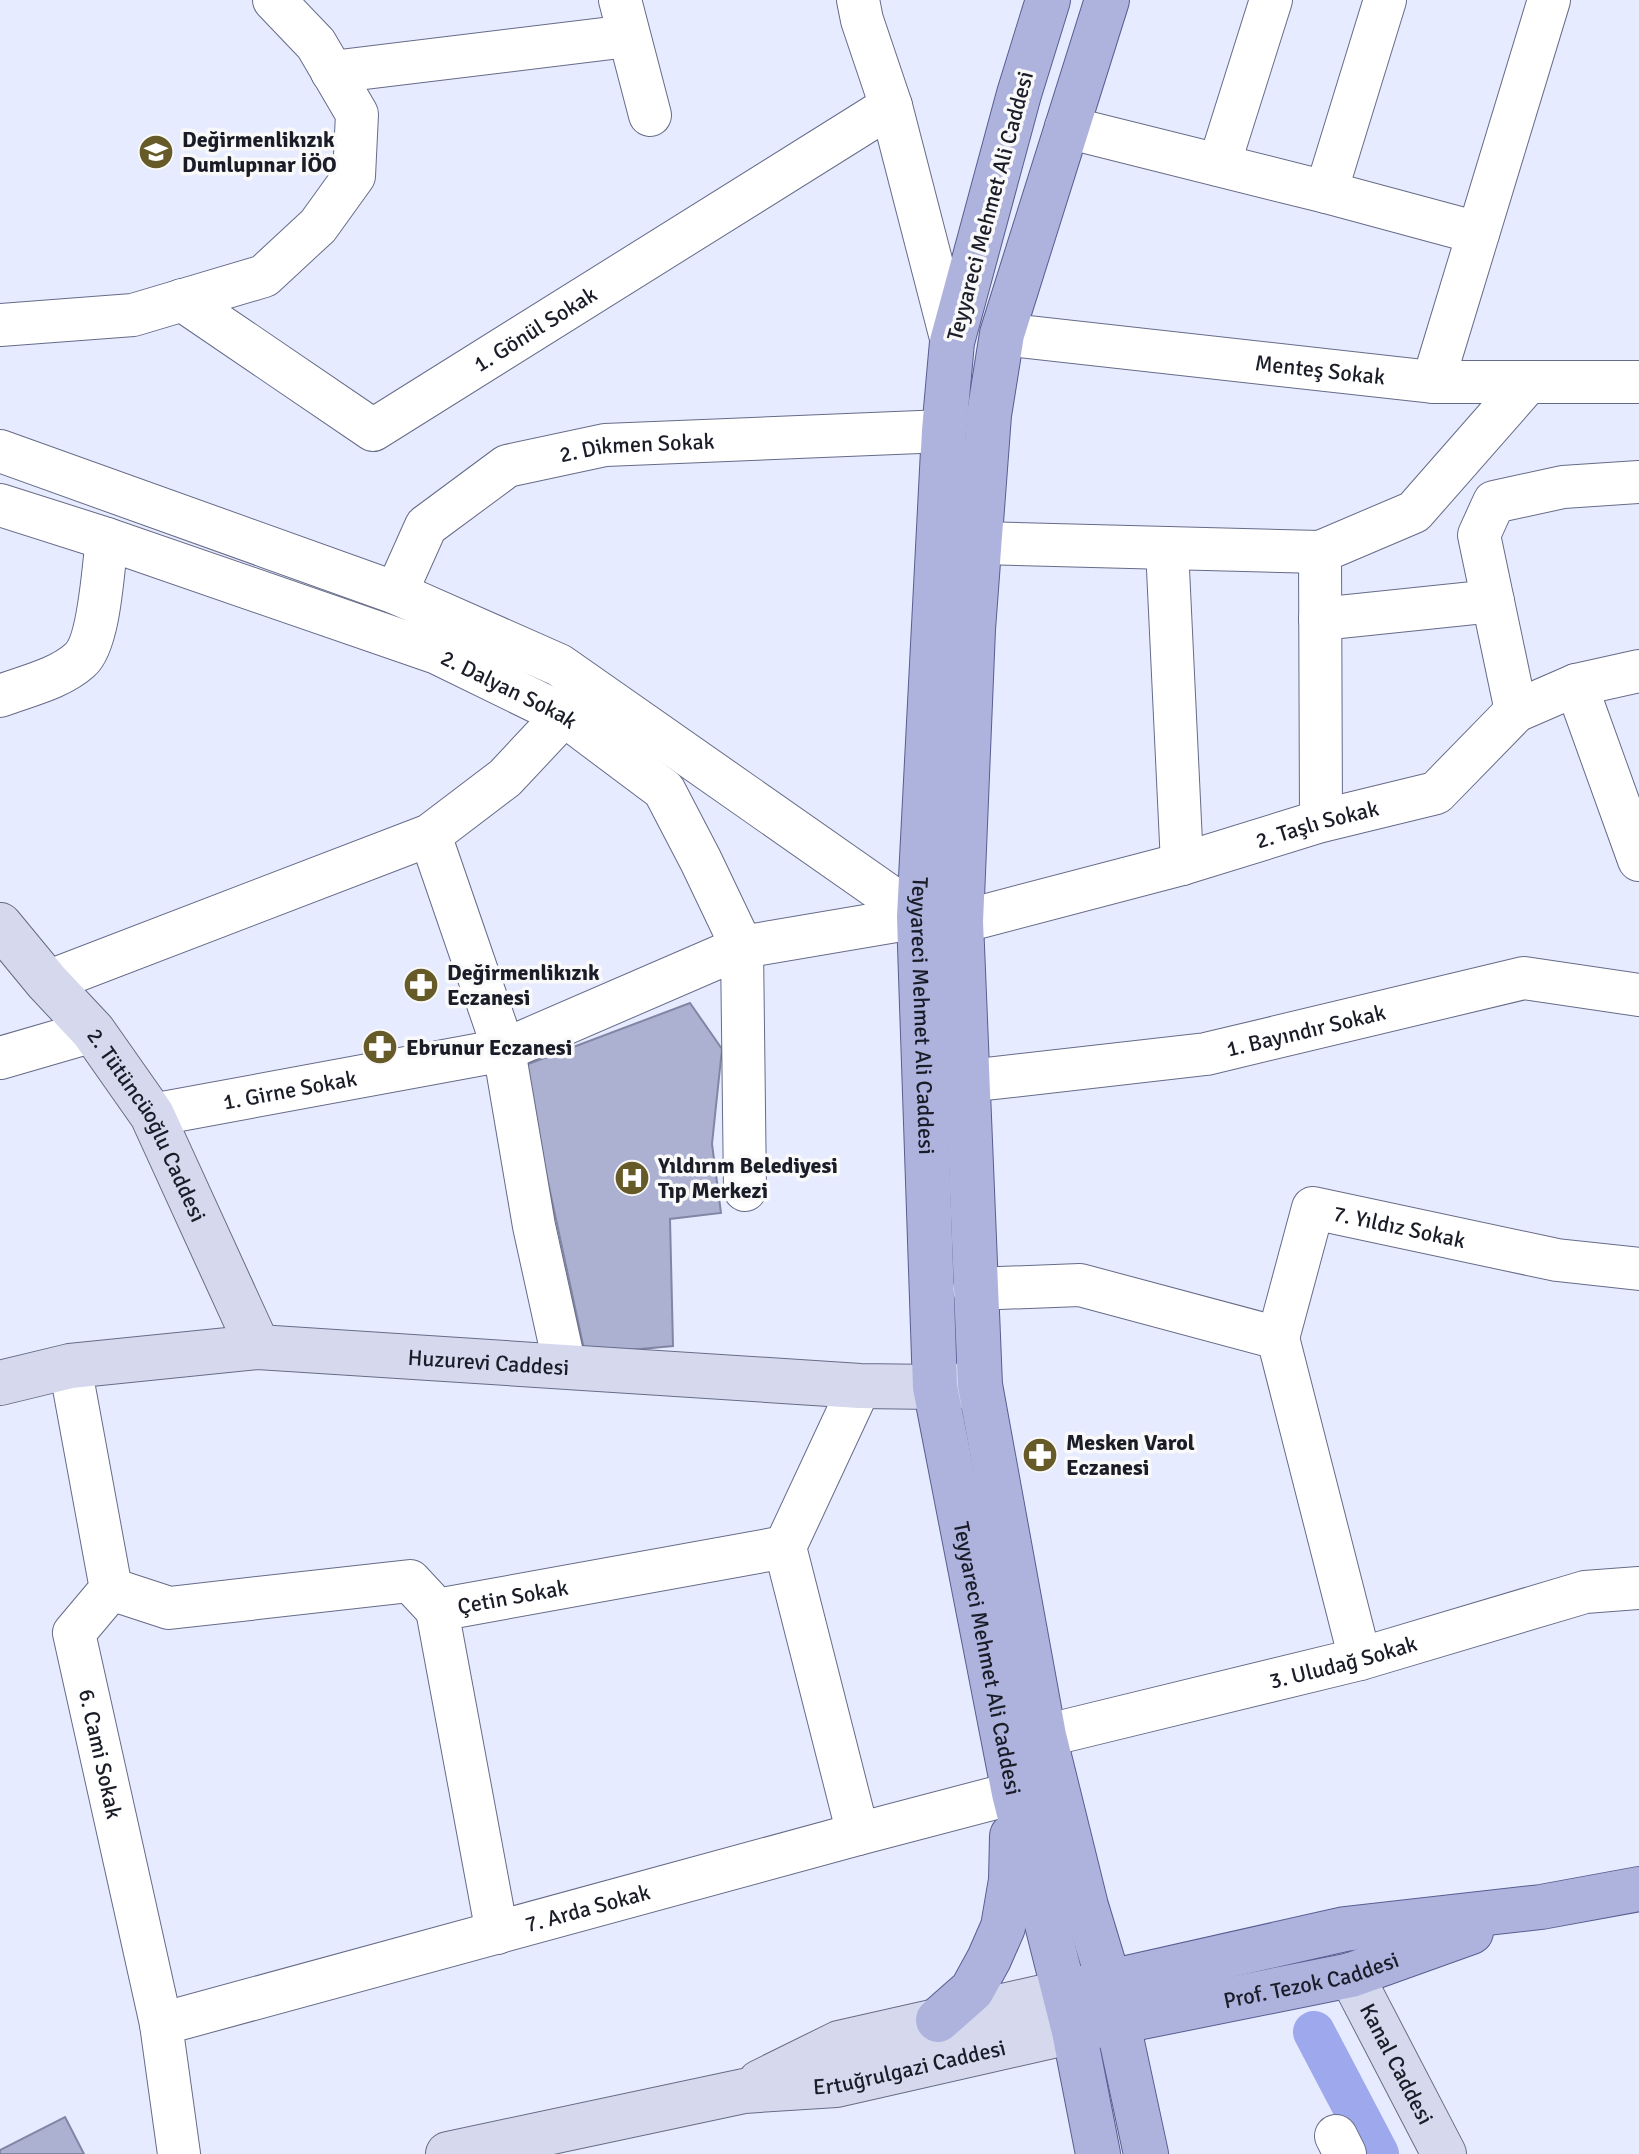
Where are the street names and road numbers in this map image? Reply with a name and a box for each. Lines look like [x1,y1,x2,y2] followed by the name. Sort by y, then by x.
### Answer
[941,68,1039,344] street label: Teyyareci Mehmet Ali Caddesi
[468,280,602,377] street label: 1. Gönül Sokak
[1254,349,1386,390] street label: Menteş Sokak
[557,427,715,468] street label: 2. Dikmen Sokak
[437,644,583,734] street label: 2. Dalyan Sokak
[1252,794,1381,854] street label: 2. Taşlı Sokak
[905,876,941,1155] street label: Teyyareci Mehmet Ali Caddesi
[1223,998,1388,1062] street label: 1. Bayındır Sokak
[82,1023,212,1226] street label: 2. Tütüncüoğlu Caddesi
[221,1064,359,1115] street label: 1. Girne Sokak
[1331,1199,1468,1254] street label: 7. Yıldız Sokak
[407,1343,570,1381] street label: Huzurevi Caddesi
[948,1519,1028,1797] street label: Teyyareci Mehmet Ali Caddesi
[455,1573,570,1620] street label: Çetin Sokak
[1266,1629,1420,1694] street label: 3. Uludağ Sokak
[73,1686,128,1821] street label: 6. Cami Sokak
[522,1878,653,1938] street label: 7. Arda Sokak
[1221,1946,1402,2014] street label: Prof. Tezok Caddesi
[1354,1999,1440,2129] street label: Kanal Caddesi
[812,2033,1008,2100] street label: Ertuğrulgazi Caddesi

